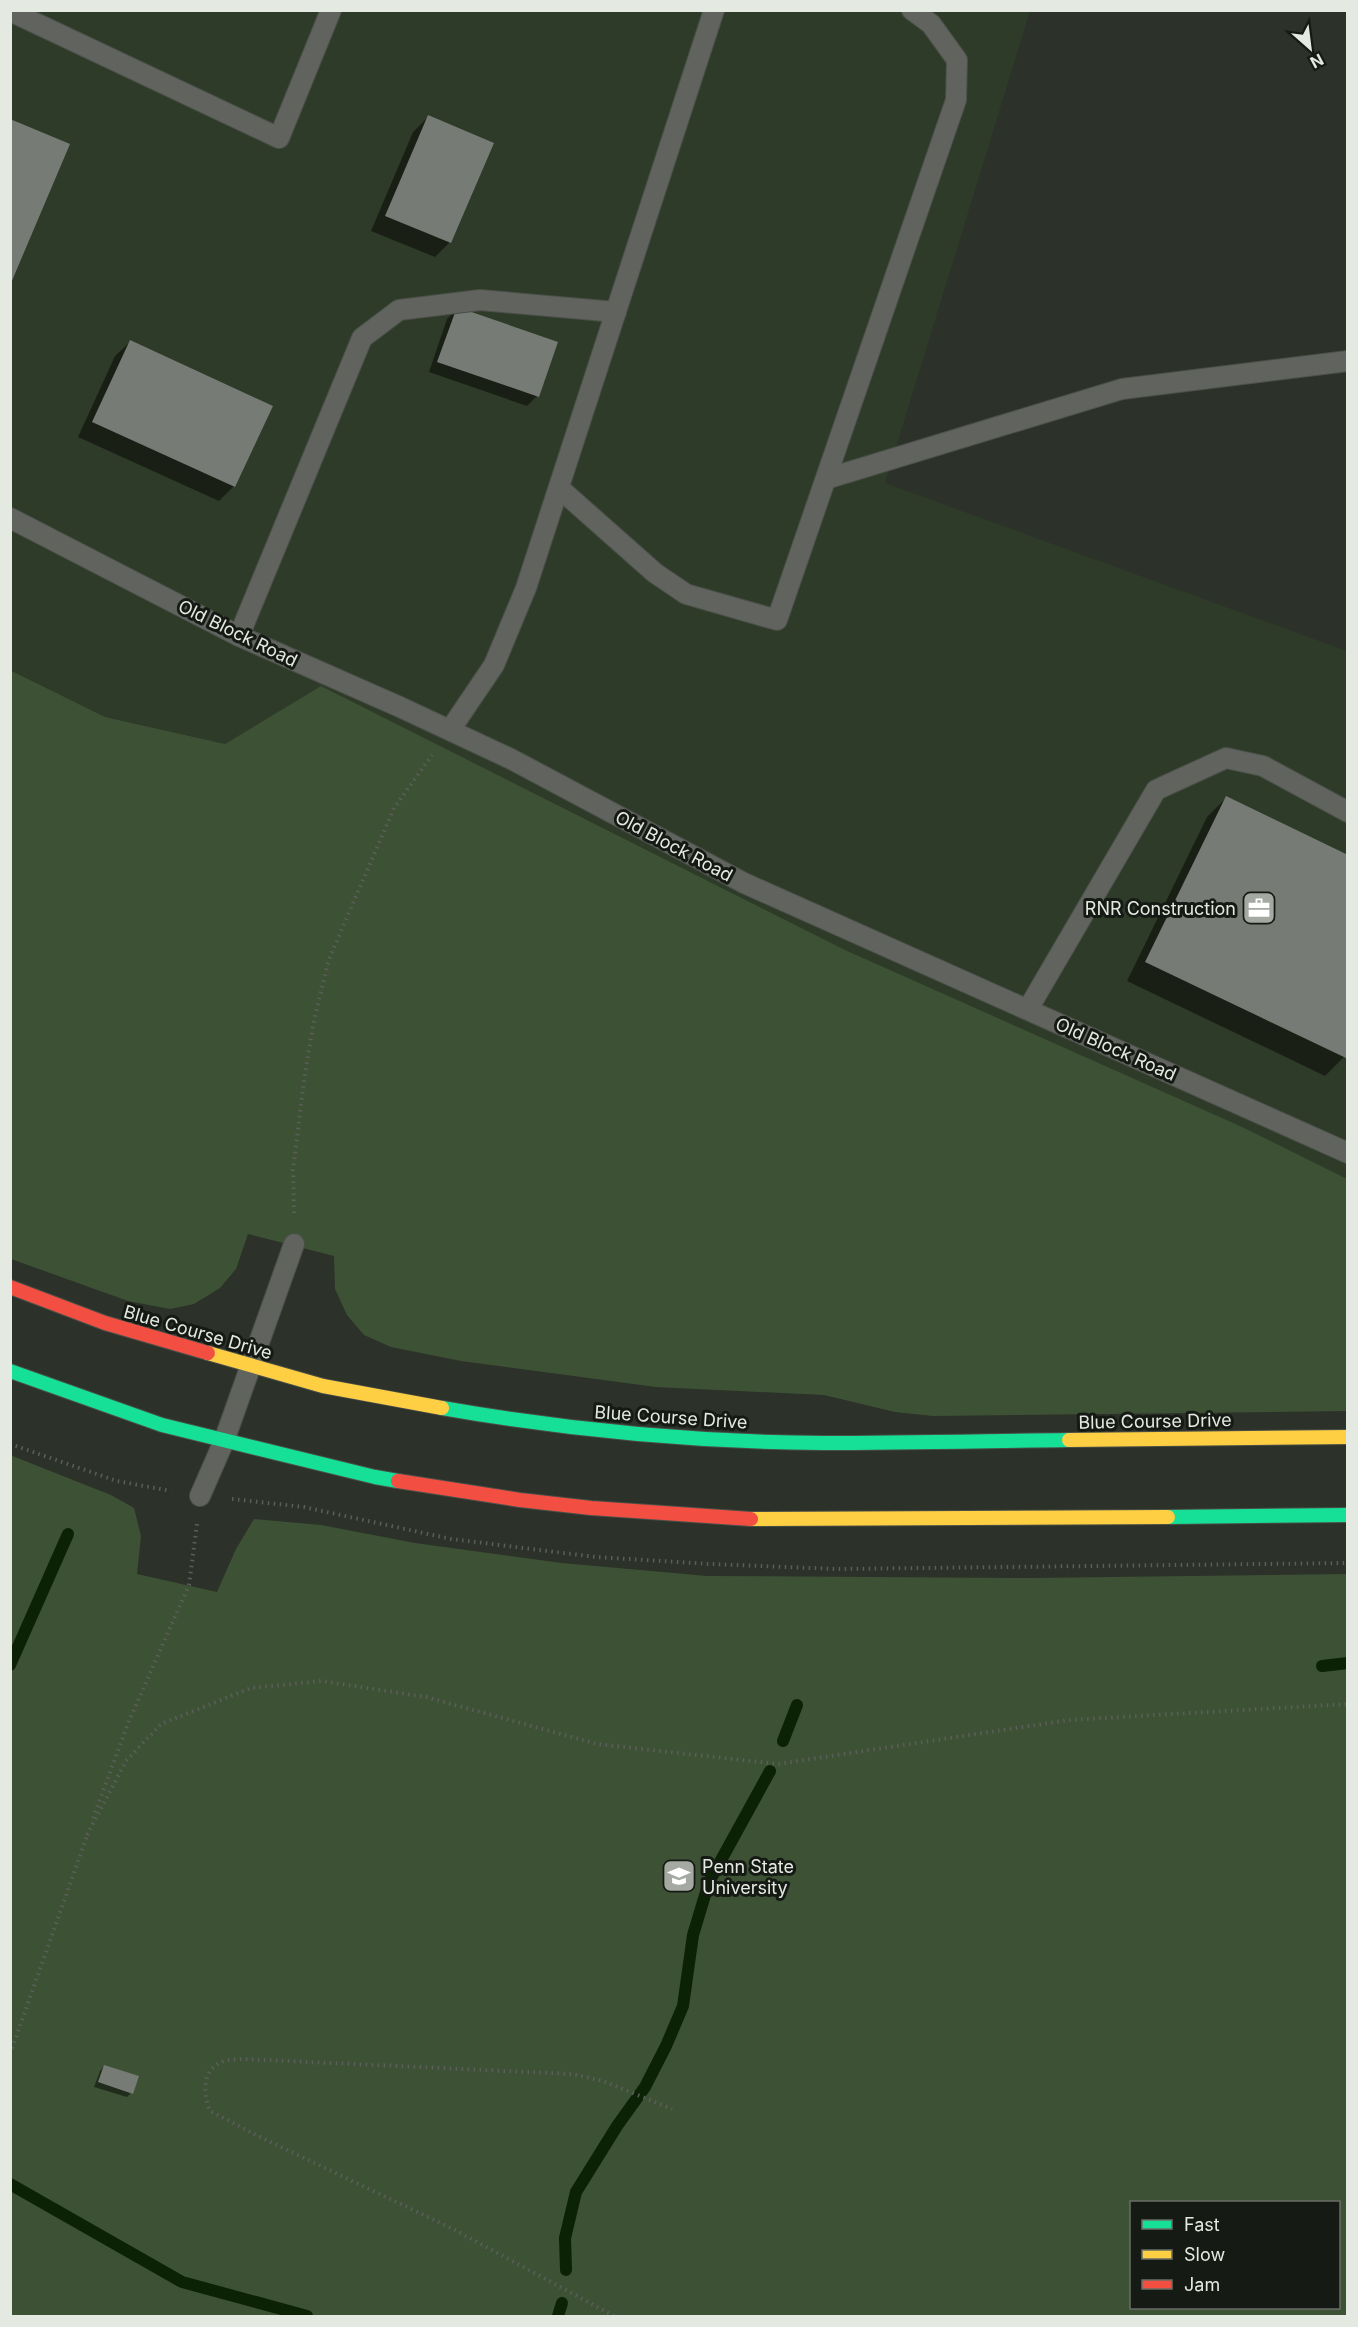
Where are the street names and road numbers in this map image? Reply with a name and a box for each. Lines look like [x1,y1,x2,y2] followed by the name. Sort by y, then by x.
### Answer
[175,595,301,671] street label: Old Block Road
[612,806,736,886] street label: Old Block Road
[1052,1013,1180,1085] street label: Old Block Road
[121,1301,275,1363] street label: Blue Course Drive
[594,1401,748,1433] street label: Blue Course Drive
[1078,1409,1232,1433] street label: Blue Course Drive

